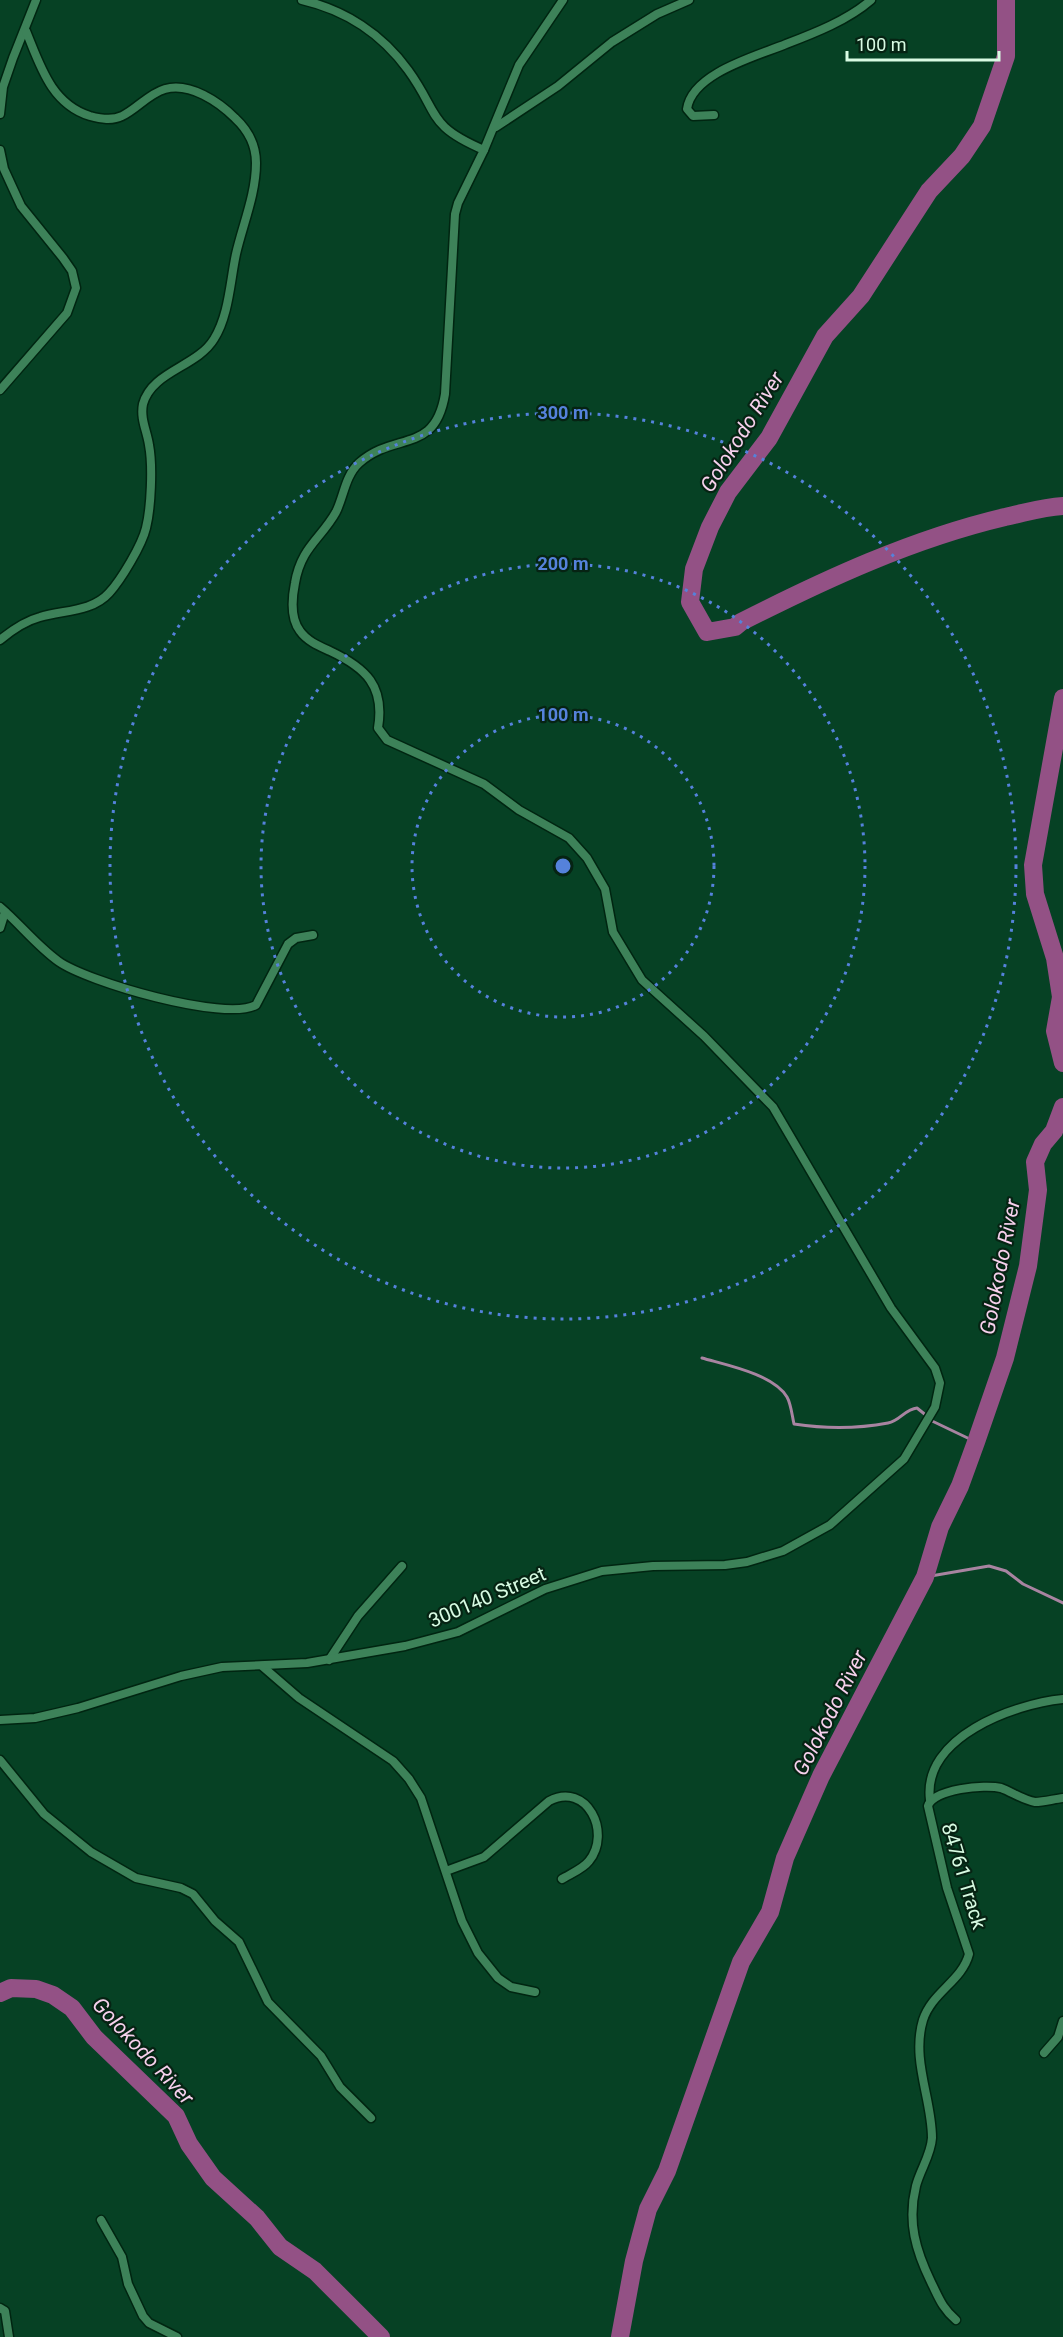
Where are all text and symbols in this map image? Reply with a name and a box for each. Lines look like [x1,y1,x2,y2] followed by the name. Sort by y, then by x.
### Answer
[847,24,998,62] scale bar
[856,34,907,55] text: 100 m
[695,367,789,497] water label: Golokodo River
[537,402,589,423] text: 300 m
[537,553,589,574] text: 200 m
[537,704,589,725] text: 100 m
[553,856,573,876] centre of rings
[975,1196,1025,1337] water label: Golokodo River
[425,1561,549,1633] street label: 300140 Street
[788,1645,872,1780] water label: Golokodo River
[936,1820,992,1933] street label: 84761 Track
[87,1993,199,2110] water label: Golokodo River

